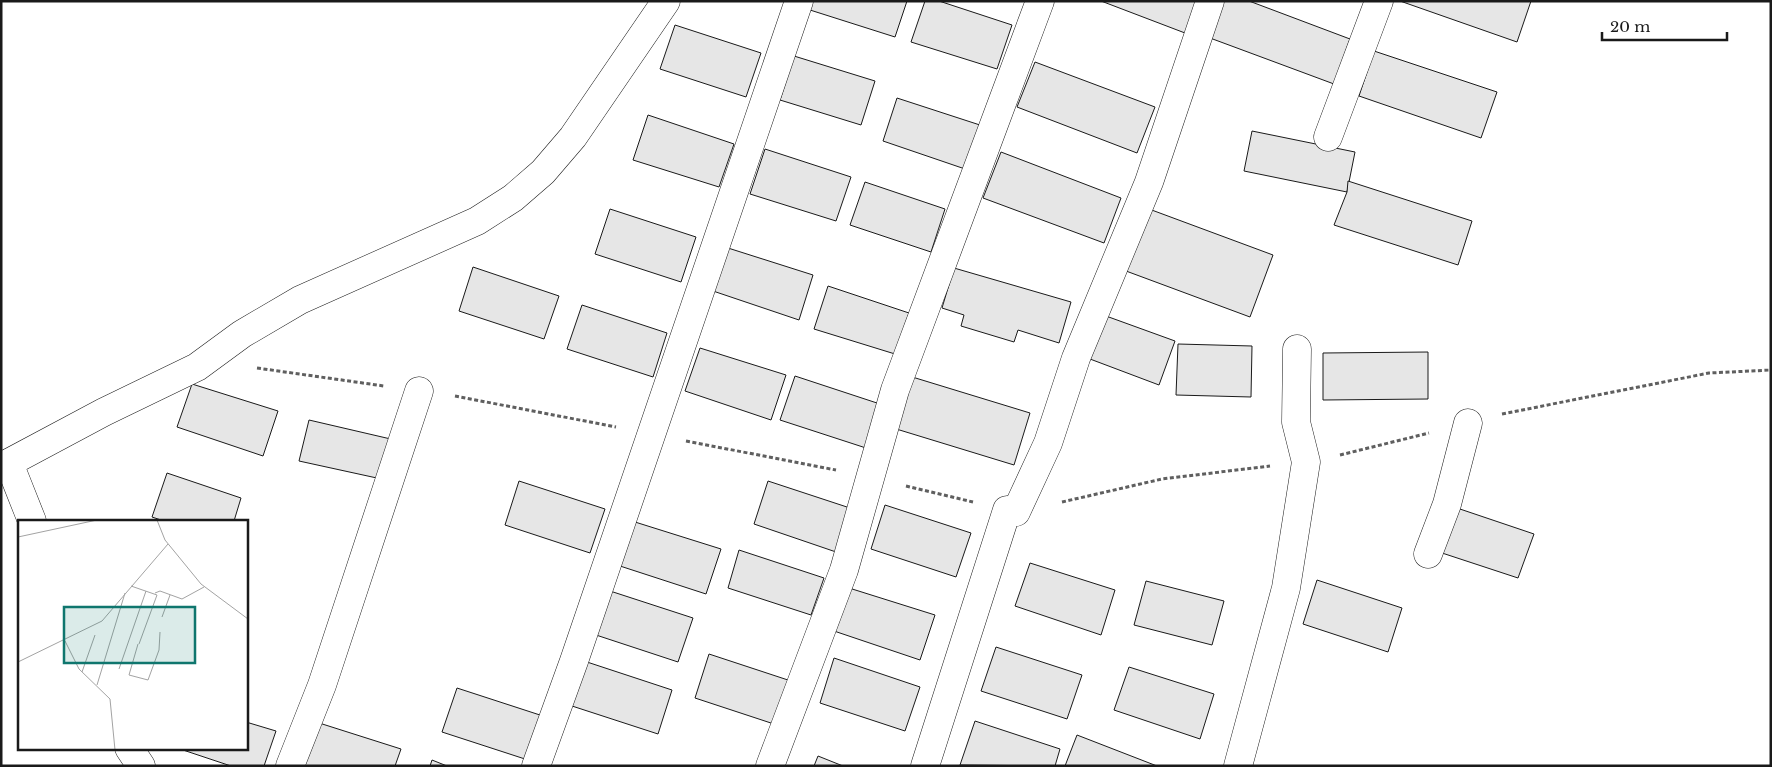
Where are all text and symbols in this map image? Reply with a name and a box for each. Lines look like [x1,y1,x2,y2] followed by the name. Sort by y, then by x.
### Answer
[1602,10,1727,42] scale bar
[1610,17,1650,36] text: 20 m
[18,520,248,750] inset map

